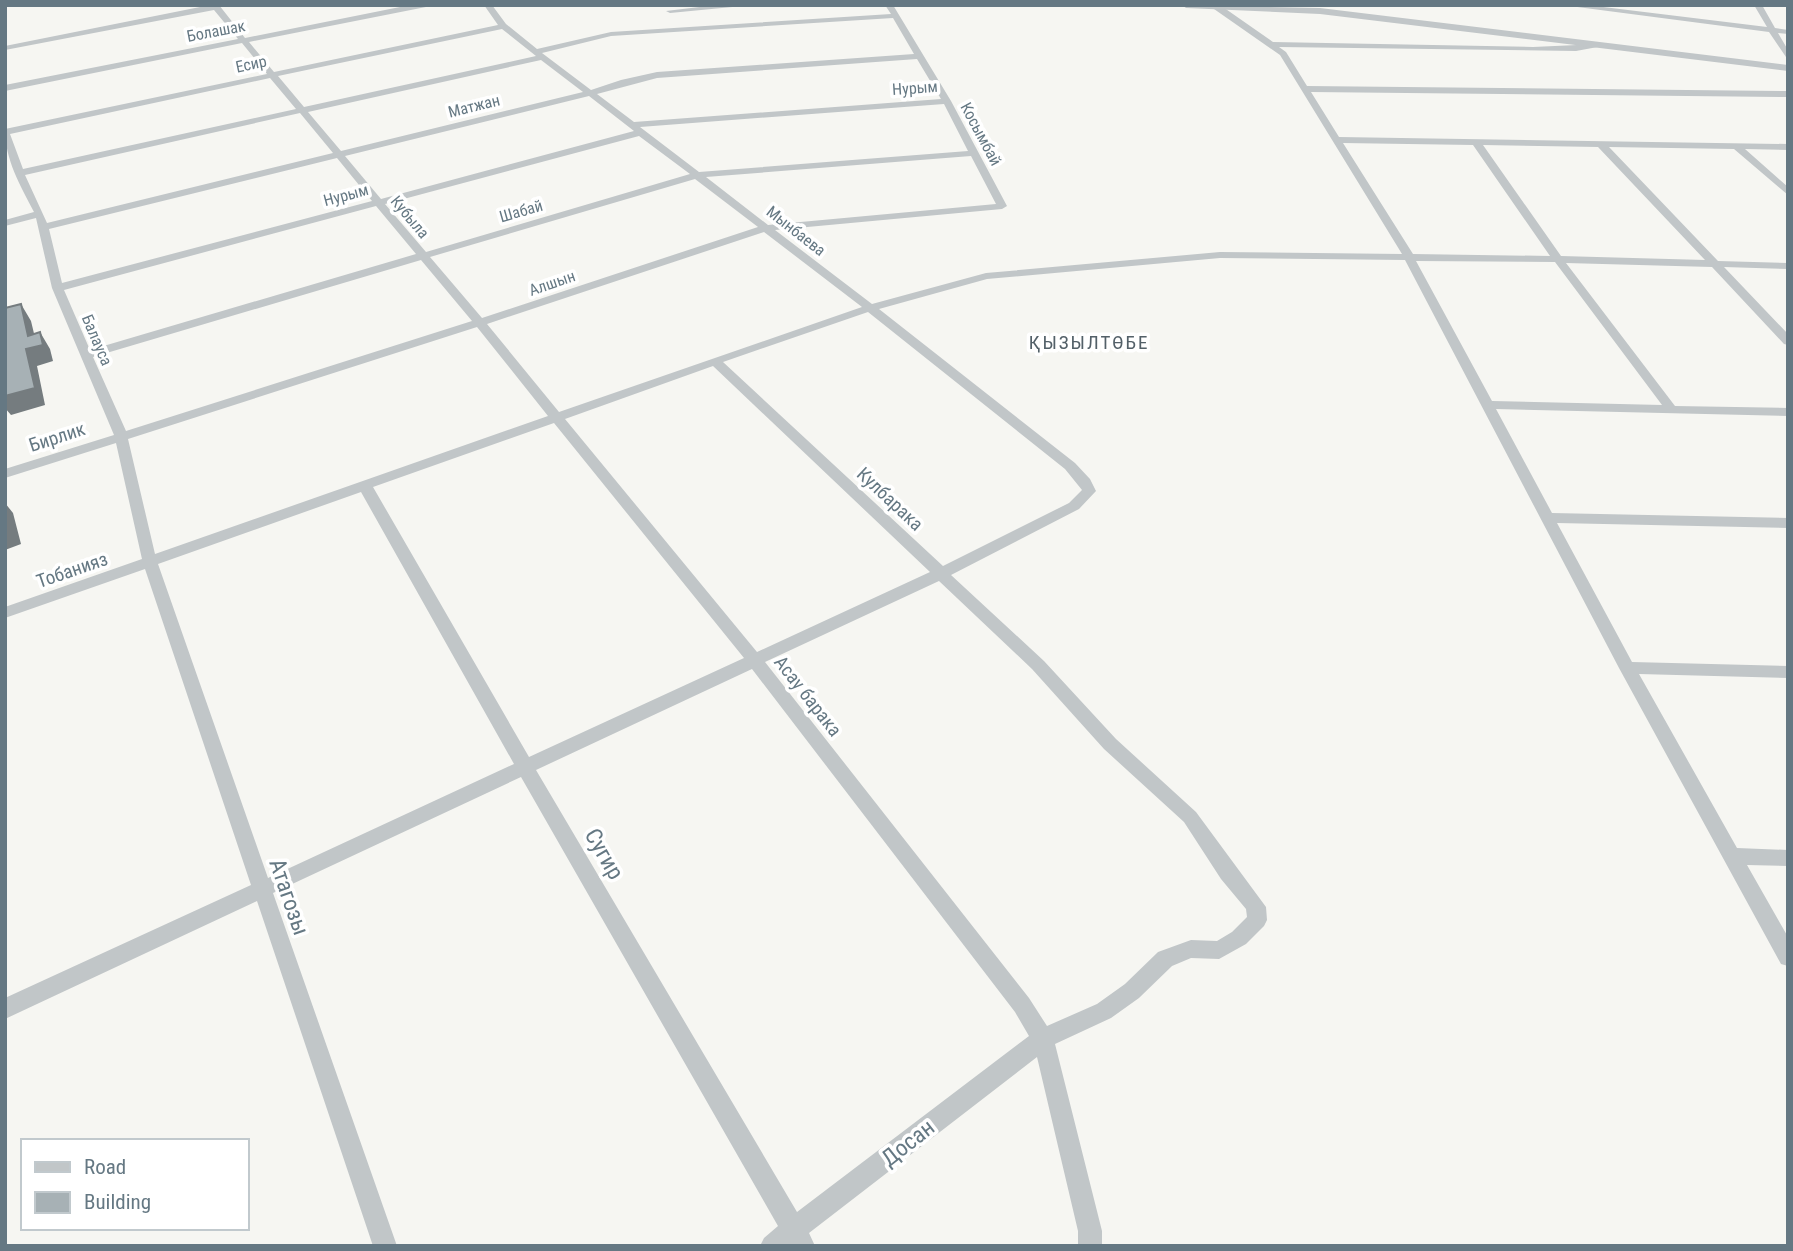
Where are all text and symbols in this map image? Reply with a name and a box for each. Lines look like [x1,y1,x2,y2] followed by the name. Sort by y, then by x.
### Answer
[185,16,247,46] street label: Болашак
[234,51,268,77] street label: Есир
[892,77,938,99] street label: Нурым
[446,90,502,122] street label: Матжан
[956,99,1006,169] street label: Косымбай
[321,180,371,210] street label: Нурым
[387,192,433,242] street label: Кубыла
[497,196,545,226] street label: Шабай
[763,202,829,260] street label: Мынбаева
[526,266,578,300] street label: Алшын
[78,312,116,368] street label: Балауса
[1029,331,1149,354] district label: ҚЫЗЫЛТӨБЕ
[26,417,88,457] street label: Бирлик
[852,462,928,536] street label: Кулбарака
[33,547,111,593] street label: Тобанияз
[769,651,847,741] street label: Асау барака
[579,824,629,884] street label: Сугир
[263,855,315,939] street label: Атагозы
[876,1114,940,1172] street label: Досан
[21,1139,248,1230] legend
[84,1155,126,1179] text: Road
[84,1190,151,1214] text: Building

